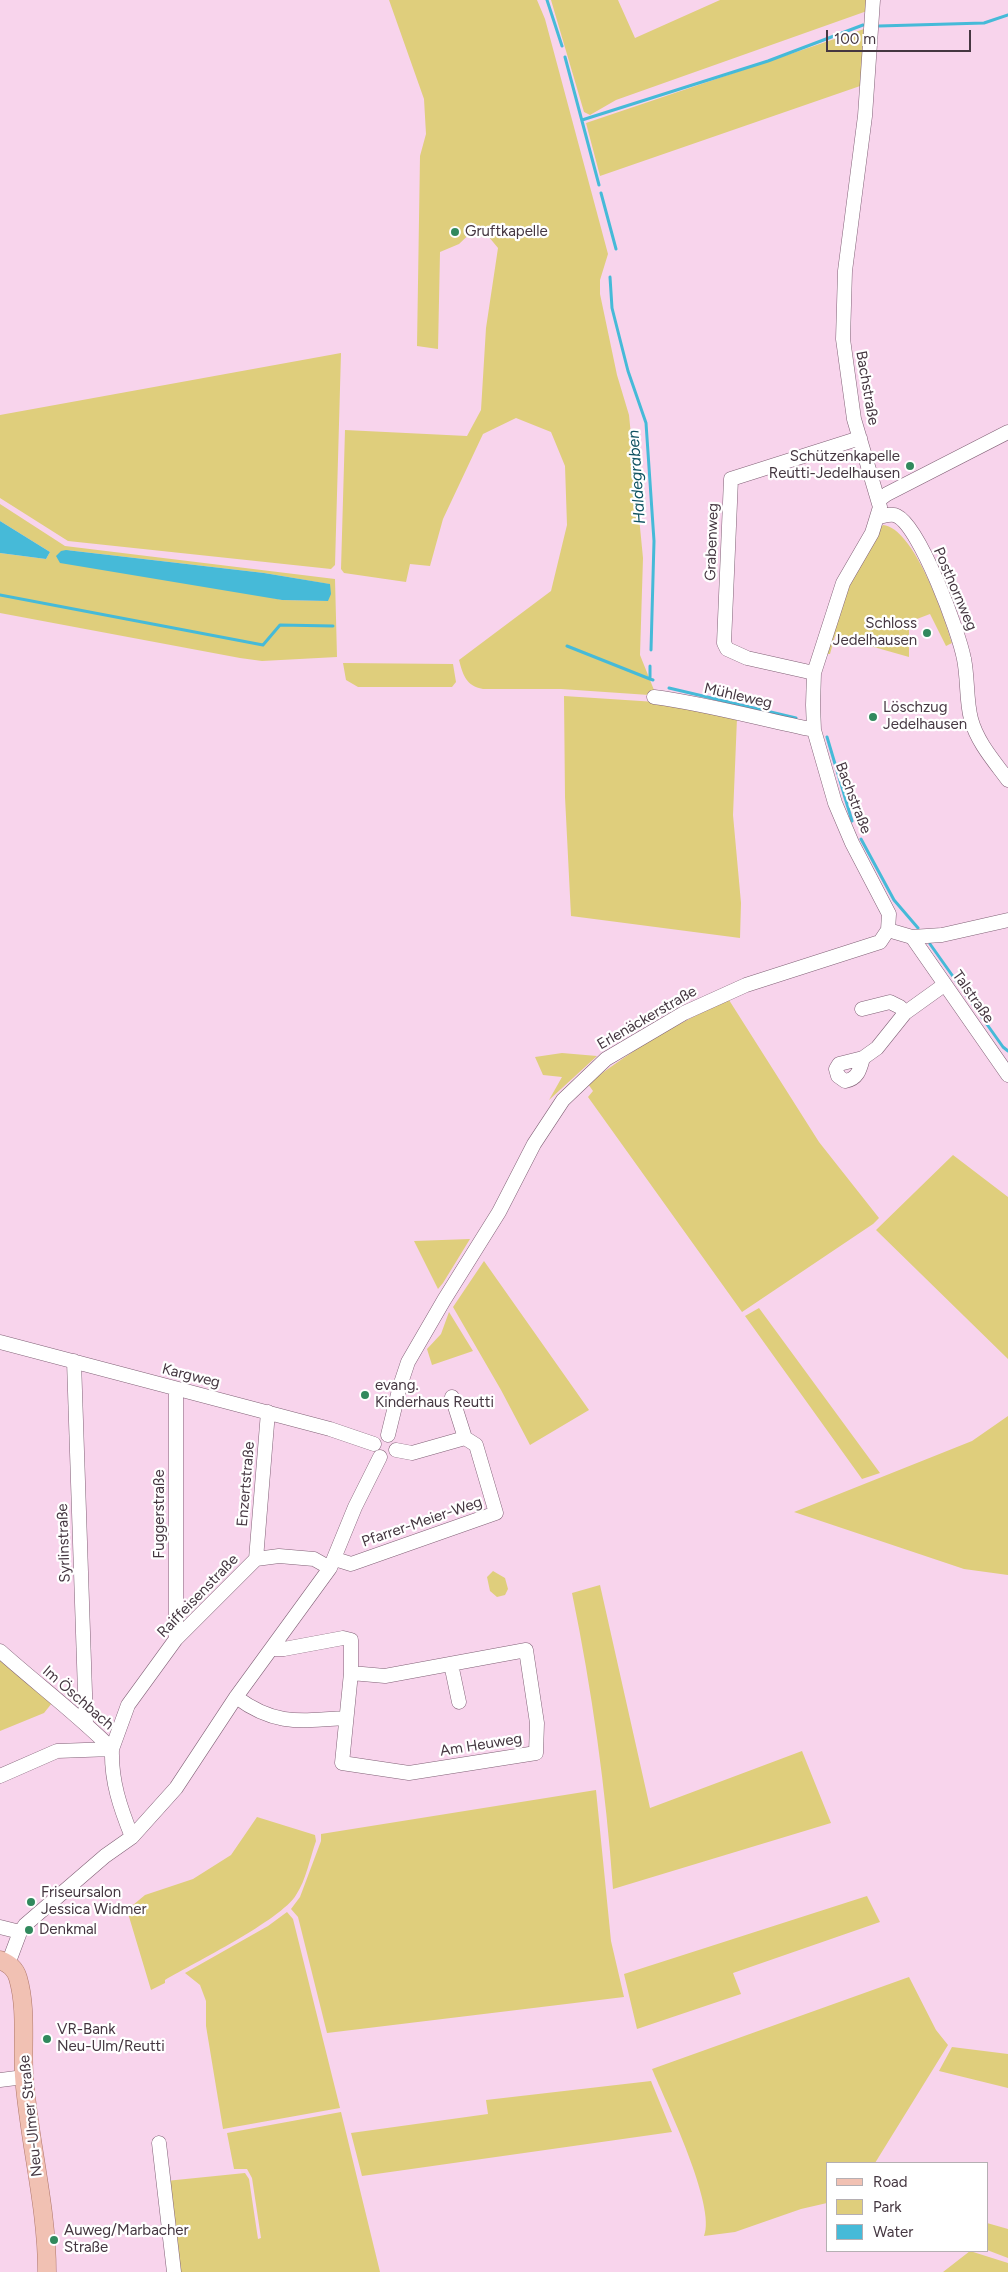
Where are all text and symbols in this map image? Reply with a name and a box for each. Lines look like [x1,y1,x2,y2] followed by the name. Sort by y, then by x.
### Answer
[828,20,973,52] scale bar
[834,30,876,48] text: 100 m
[465,223,548,241] place label: Gruftkapelle
[449,226,461,238] marker: Gruftkapelle
[852,349,882,427] street label: Bachstraße
[624,429,650,525] water label: Haldegraben
[769,448,900,483] place label: Schützenkapelle Reutti-Jedelhausen
[904,460,916,472] marker: Schützenkapelle Reutti-Jedelhausen
[702,503,722,581] street label: Grabenweg
[929,545,981,633] street label: Posthornweg
[833,615,917,650] place label: Schloss Jedelhausen
[921,627,933,639] marker: Schloss Jedelhausen
[702,679,774,713] street label: Mühleweg
[883,699,967,734] place label: Löschzug Jedelhausen
[867,711,879,723] marker: Löschzug Jedelhausen
[831,760,875,836] street label: Bachstraße
[948,967,998,1027] street label: Talstraße
[594,982,700,1054] street label: Erlenäckerstraße
[160,1360,222,1392] street label: Kargweg
[375,1377,494,1412] place label: evang. Kinderhaus Reutti
[359,1389,371,1401] marker: evang. Kinderhaus Reutti
[233,1441,259,1527] street label: Enzertstraße
[151,1469,169,1559] street label: Fuggerstraße
[359,1493,485,1551] street label: Pfarrer-Meier-Weg
[54,1503,74,1583] street label: Syrlinstraße
[154,1551,242,1641] street label: Raiffeisenstraße
[39,1662,117,1734] street label: Im Öschbach
[439,1730,523,1760] street label: Am Heuweg
[41,1884,147,1919] place label: Friseursalon Jessica Widmer
[25,1896,37,1908] marker: Friseursalon Jessica Widmer
[39,1921,97,1939] place label: Denkmal
[23,1924,35,1936] marker: Denkmal
[57,2021,165,2056] place label: VR-Bank Neu-Ulm/Reutti
[41,2033,53,2045] marker: VR-Bank Neu-Ulm/Reutti
[16,2054,46,2178] street label: Neu-Ulmer Straße
[826,2162,988,2252] legend
[873,2173,908,2191] text: Road
[873,2198,902,2216] text: Park
[64,2222,189,2257] place label: Auweg/Marbacher Straße
[873,2223,913,2241] text: Water
[48,2234,60,2246] marker: Auweg/Marbacher Straße

